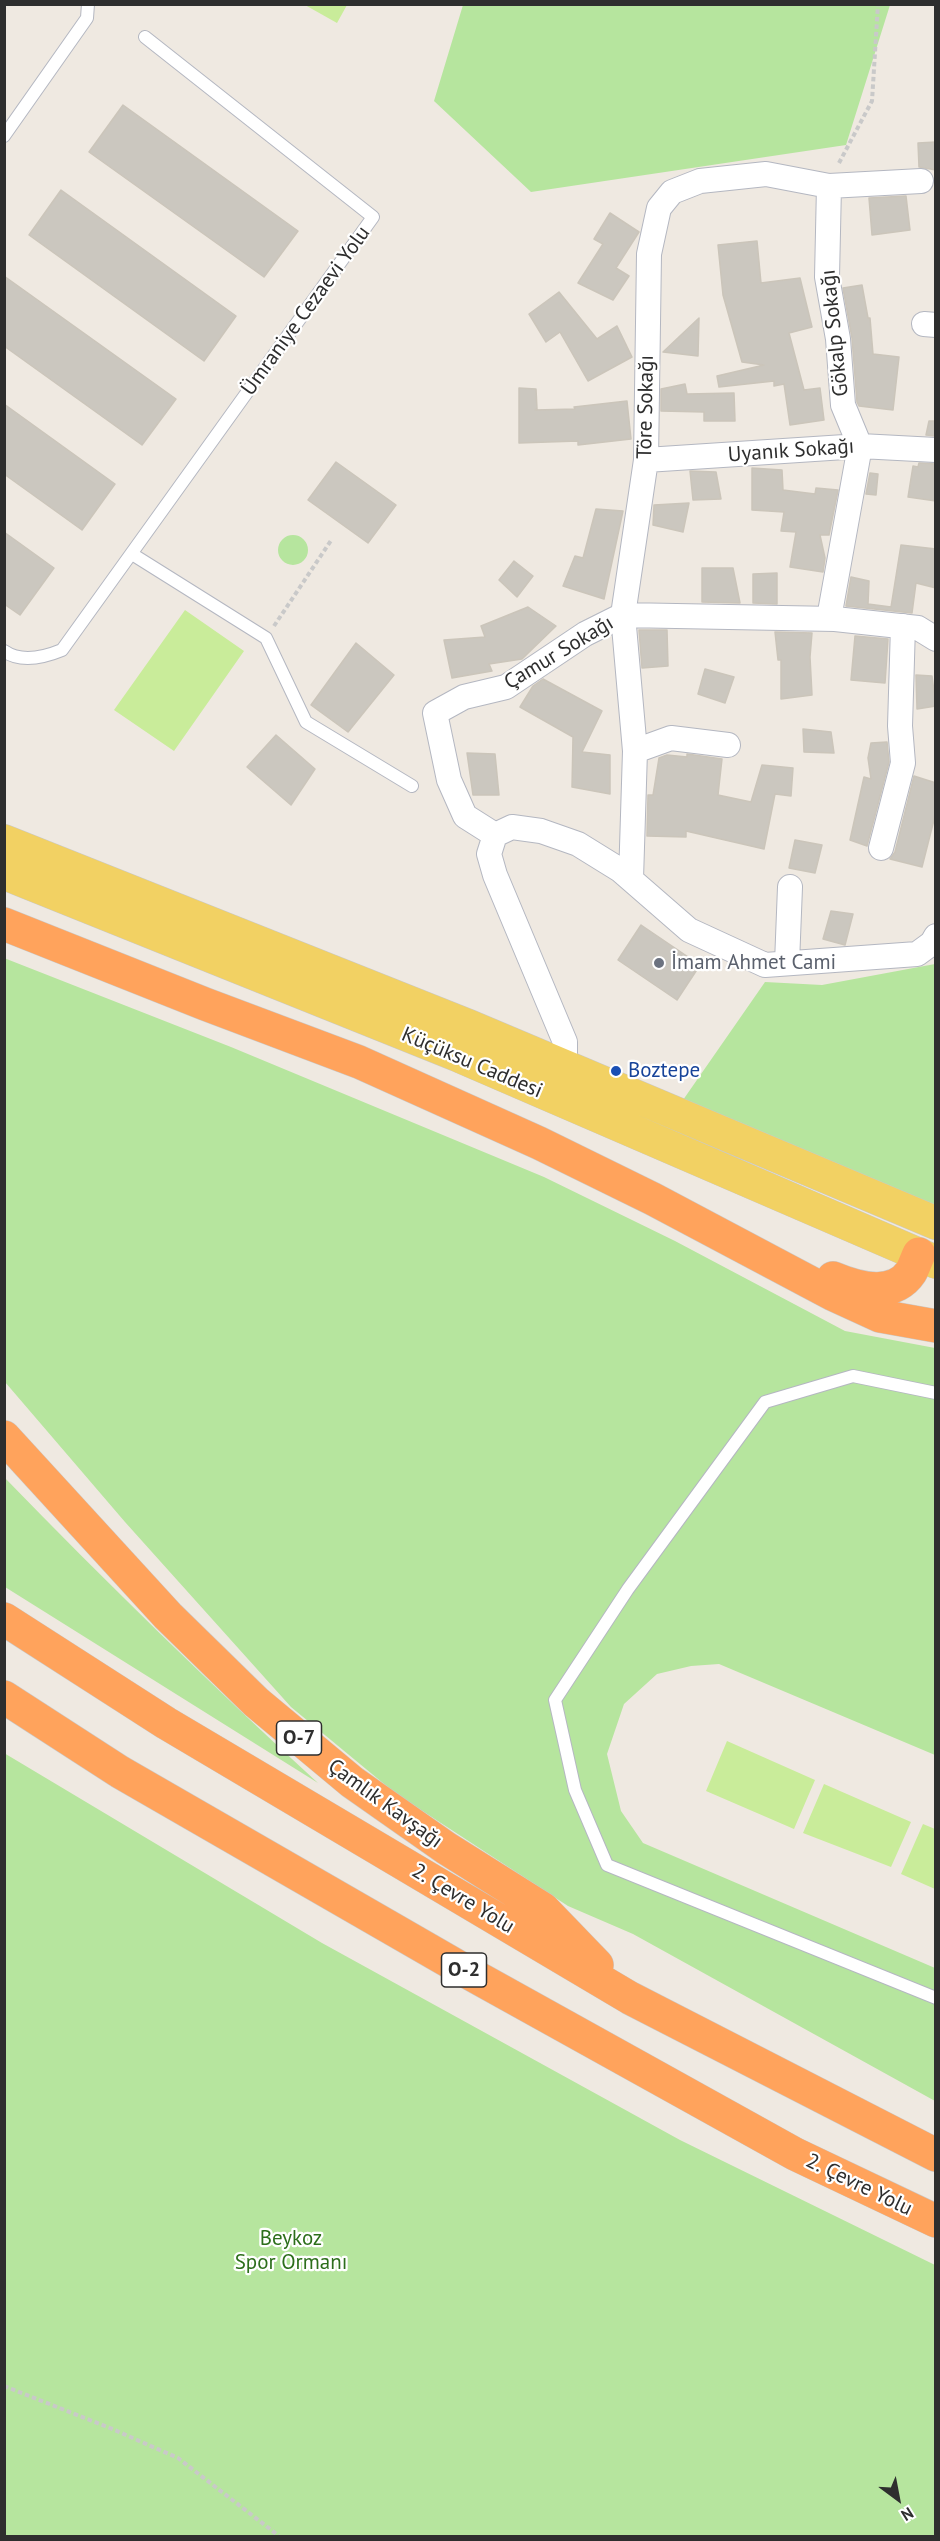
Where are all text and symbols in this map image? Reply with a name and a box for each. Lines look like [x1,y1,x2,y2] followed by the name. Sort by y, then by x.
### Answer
[236,222,376,400] street label: Ümraniye Cezaevi Yolu
[816,268,854,398] street label: Gökalp Sokağı
[632,355,660,459] street label: Töre Sokağı
[727,434,855,468] street label: Uyanık Sokağı
[500,611,618,695] street label: Çamur Sokağı
[671,950,836,976] place label: İmam Ahmet Cami
[652,956,666,970] marker: İmam Ahmet Cami
[398,1022,546,1104] street label: Küçüksu Caddesi
[628,1058,700,1084] place label: Boztepe
[609,1064,623,1078] marker: Boztepe
[276,1721,322,1755] road number: O-7
[323,1754,447,1854] street label: Çamlık Kavşağı
[407,1859,519,1939] street label: 2. Çevre Yolu
[442,1953,486,1987] road number: O-2
[802,2148,916,2222] street label: 2. Çevre Yolu
[235,2226,347,2276] park label: Beykoz Spor Ormanı
[868,2469,928,2529] north arrow
[898,2503,917,2526] text: N

